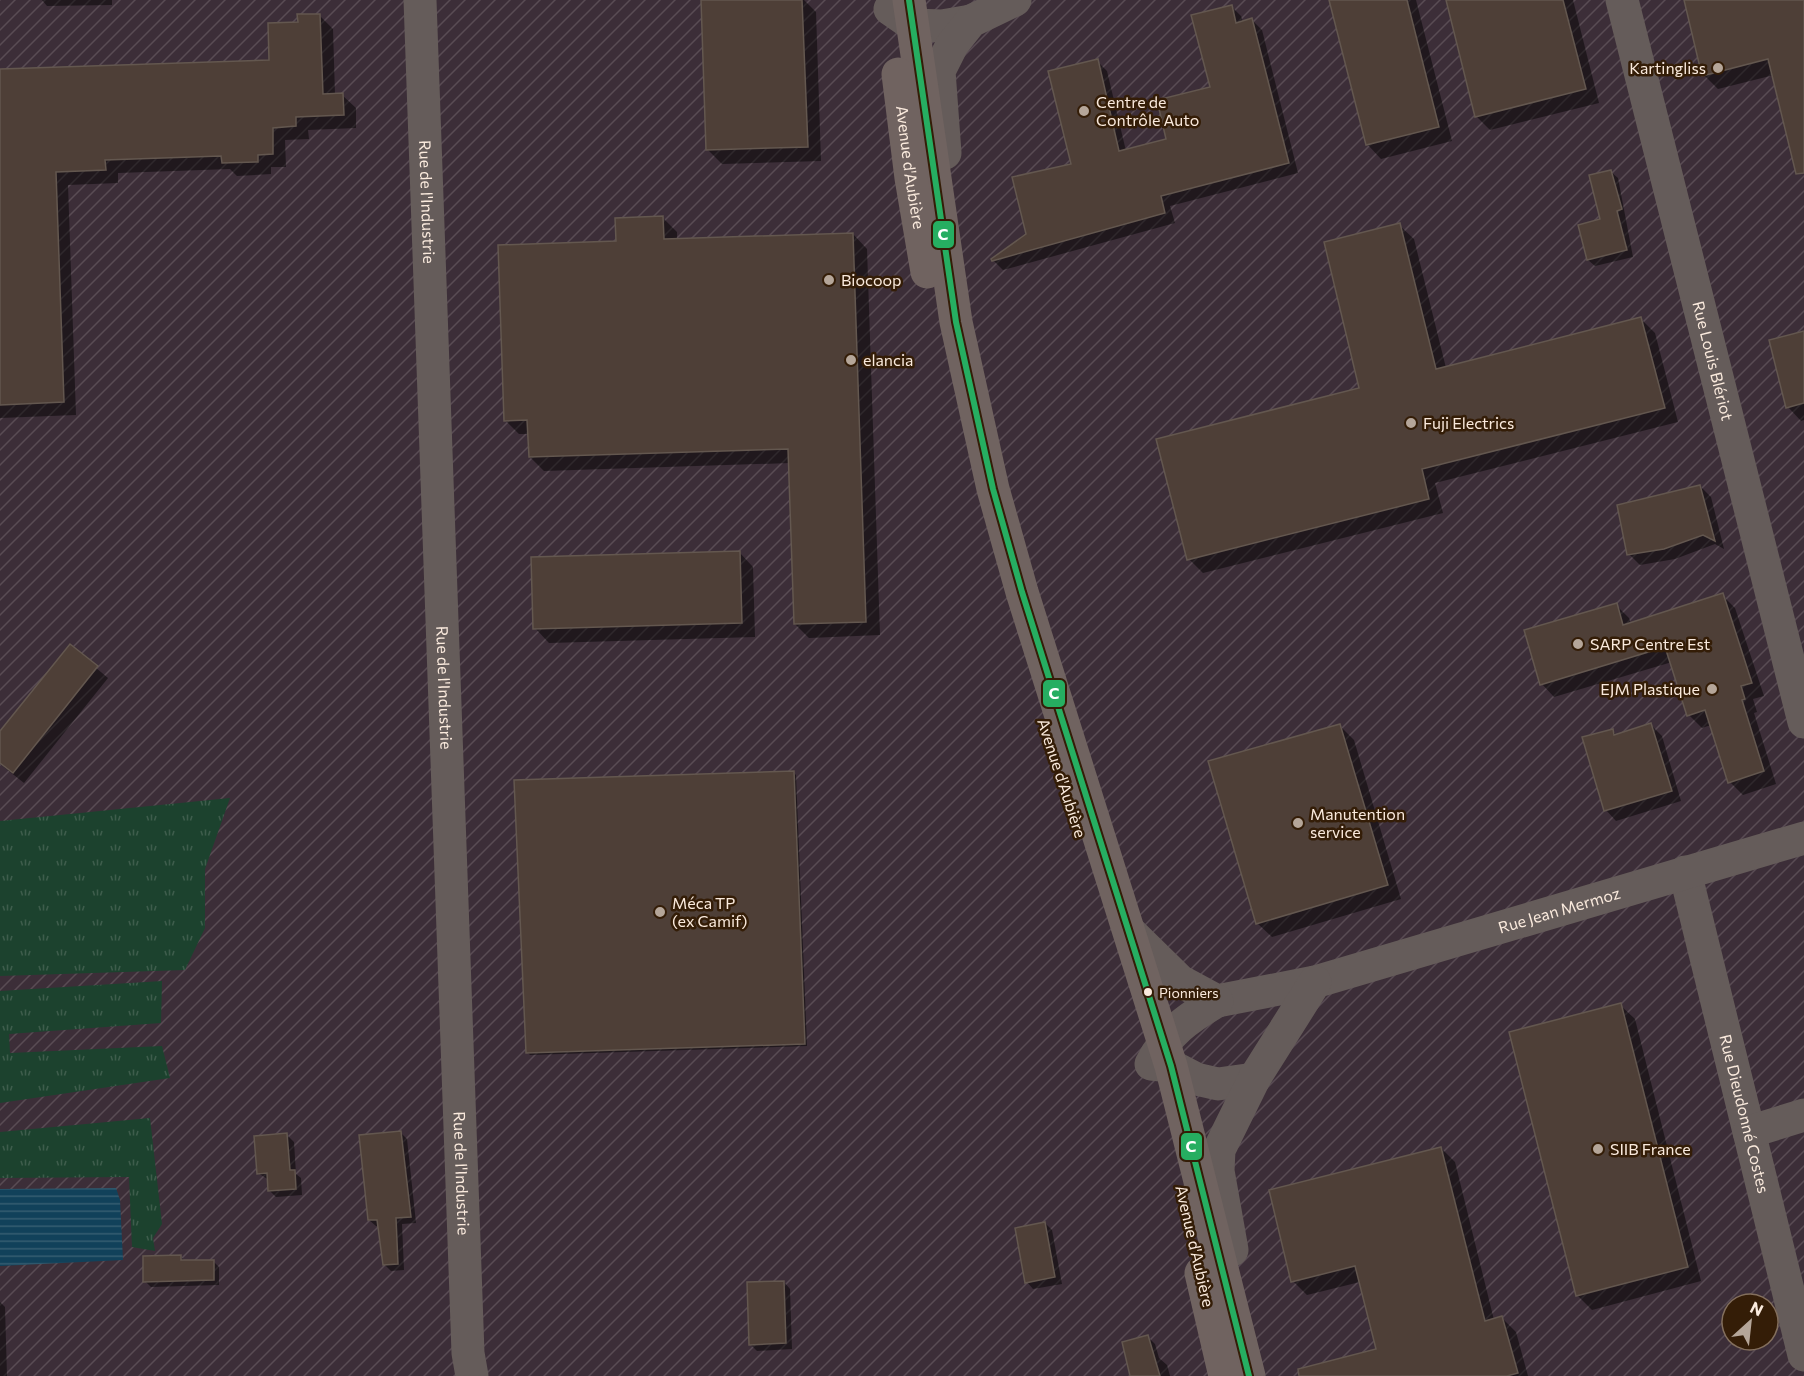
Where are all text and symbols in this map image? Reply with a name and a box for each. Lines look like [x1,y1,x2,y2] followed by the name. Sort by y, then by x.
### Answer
[1629,58,1706,77] place label: Kartingliss
[1711,61,1725,75] marker: Kartingliss
[1096,92,1199,129] place label: Centre de Contrôle Auto
[893,104,929,230] street label: Avenue d'Aubière
[1077,104,1091,118] marker: Centre de Contrôle Auto
[416,140,439,264] street label: Rue de l'Industrie
[932,220,955,249] line badge: C
[938,224,949,243] text: C
[841,270,902,289] place label: Biocoop
[822,273,836,287] marker: Biocoop
[1689,299,1738,423] street label: Rue Louis Blériot
[863,350,913,369] place label: elancia
[844,353,858,367] marker: elancia
[1423,413,1514,432] place label: Fuji Electrics
[1404,416,1418,430] marker: Fuji Electrics
[433,625,457,750] street label: Rue de l'Industrie
[1590,634,1711,653] place label: SARP Centre Est
[1571,637,1585,651] marker: SARP Centre Est
[1042,679,1066,708] line badge: C
[1600,679,1700,698] place label: EJM Plastique
[1705,682,1719,696] marker: EJM Plastique
[1049,683,1060,702] text: C
[1034,716,1091,840] street label: Avenue d'Aubière
[1310,804,1405,841] place label: Manutention service
[1291,816,1305,830] marker: Manutention service
[1496,883,1622,937] street label: Rue Jean Mermoz
[672,893,748,930] place label: Méca TP (ex Camif)
[653,905,667,919] marker: Méca TP (ex Camif)
[1159,984,1219,1001] place label: Pionniers
[1142,986,1154,998] marker: Pionniers
[1716,1032,1774,1195] street label: Rue Dieudonné Costes
[450,1111,474,1235] street label: Rue de l'Industrie
[1180,1132,1203,1161] line badge: C
[1186,1136,1197,1155] text: C
[1610,1139,1691,1158] place label: SIIB France
[1591,1142,1605,1156] marker: SIIB France
[1172,1183,1219,1309] street label: Avenue d'Aubière
[1720,1292,1780,1352] north arrow
[1747,1297,1767,1319] text: N

